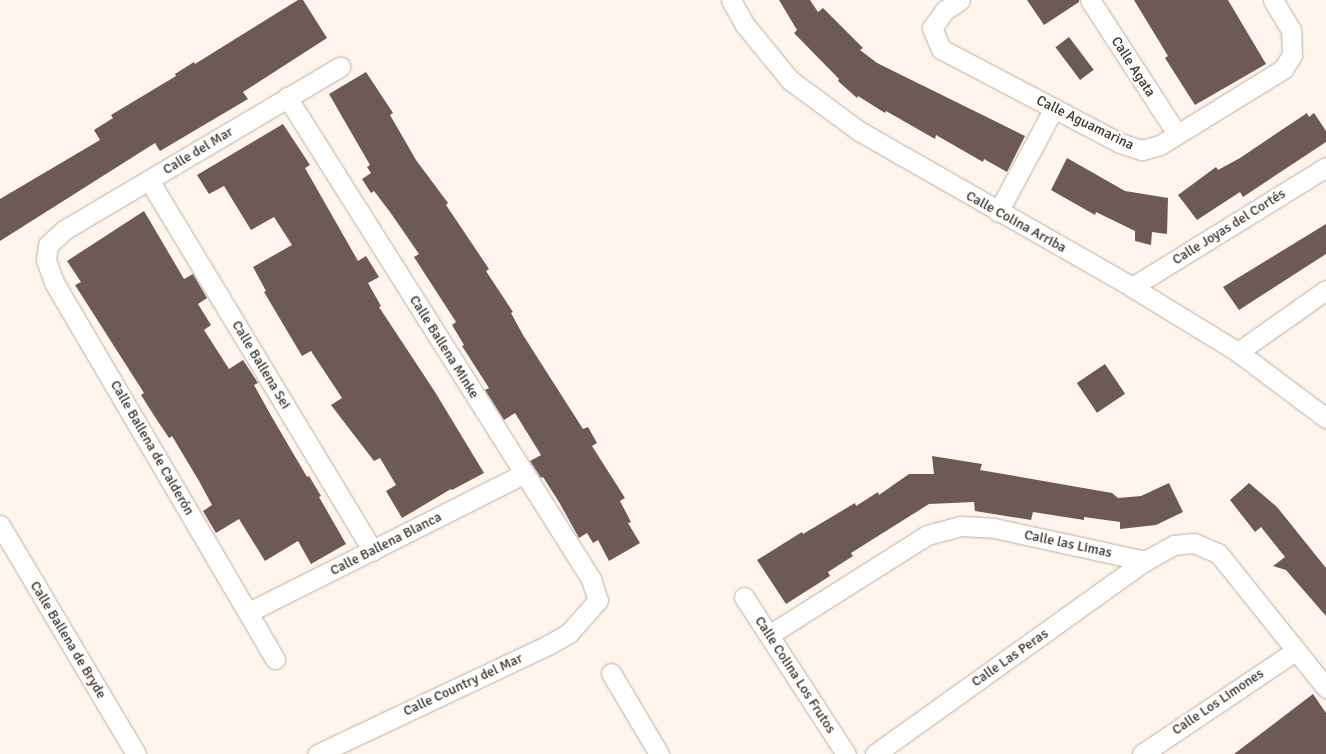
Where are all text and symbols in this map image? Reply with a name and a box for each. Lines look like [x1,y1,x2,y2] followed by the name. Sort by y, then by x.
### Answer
[1107,34,1159,100] street label: Calle Agata
[1034,92,1136,154] street label: Calle Aguamarina
[160,124,236,178] street label: Calle del Mar
[1169,185,1289,269] street label: Calle Joyas del Cortés
[963,187,1069,257] street label: Calle Colina Arriba
[406,292,482,402] street label: Calle Ballena Minke
[228,318,294,412] street label: Calle Ballena Sei
[106,378,198,518] street label: Calle Ballena de Calderón
[327,509,445,579] street label: Calle Ballena Blanca
[1023,527,1113,561] street label: Calle las Limas
[26,578,110,702] street label: Calle Ballena de Bryde
[751,613,839,737] street label: Calle Colina Los Frutos
[968,625,1052,691] street label: Calle Las Peras
[401,650,525,720] street label: Calle Country del Mar
[1169,665,1267,739] street label: Calle Los Limones

